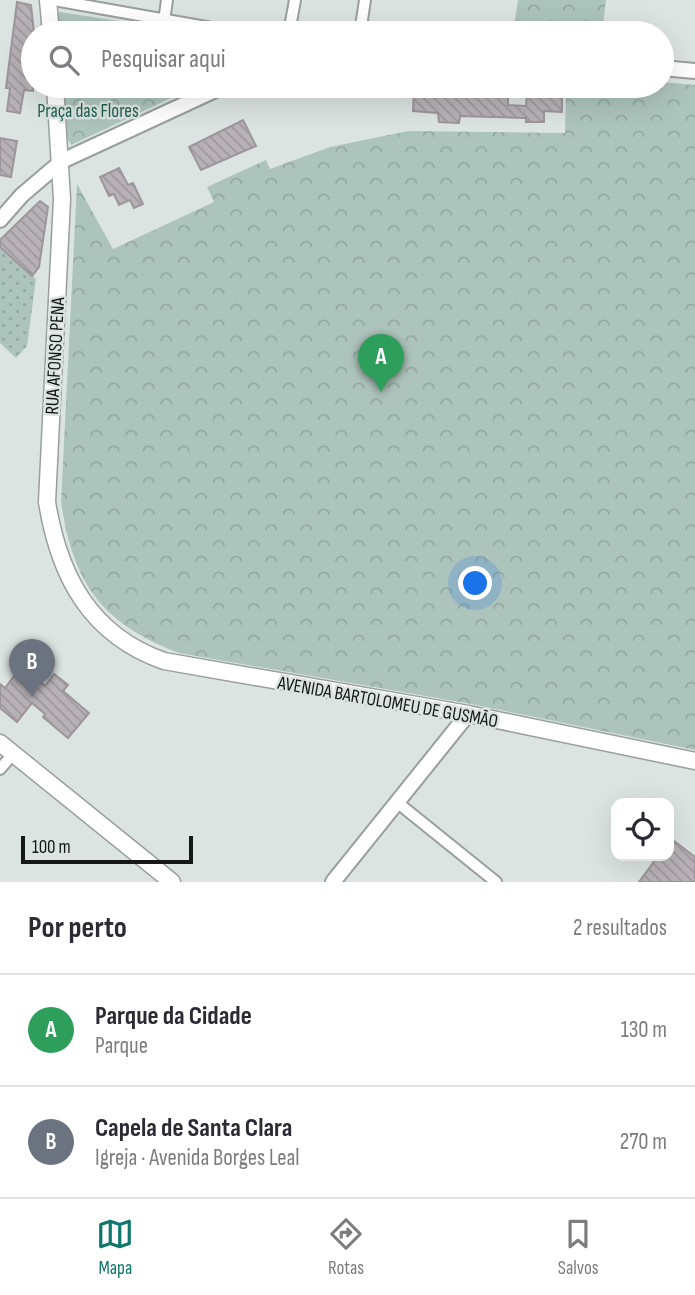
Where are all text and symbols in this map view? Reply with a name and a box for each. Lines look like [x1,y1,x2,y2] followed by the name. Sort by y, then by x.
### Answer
[21,21,674,98] search box
[45,41,83,79] icon: search
[101,44,226,75] text: Pesquisar aqui
[37,100,139,123] park label: Praça das Flores
[41,296,70,415] street label: RUA AFONSO PENA
[358,334,404,392] pin: A
[458,566,492,600] your location
[9,639,55,697] pin: B
[275,672,500,733] street label: AVENIDA BARTOLOMEU DE GUSMÃO
[611,798,674,861] map controls
[611,798,674,861] button: locate
[21,833,192,865] scale bar
[32,836,71,859] text: 100 m
[28,910,127,946] text: Por perto
[573,914,667,942] text: 2 resultados
[95,1001,252,1032] text: Parque da Cidade
[46,1016,56,1044] text: A
[621,1016,667,1044] text: 130 m
[95,1032,148,1060] text: Parque
[95,1113,292,1144] text: Capela de Santa Clara
[46,1128,56,1156] text: B
[620,1128,667,1156] text: 270 m
[95,1144,300,1172] text: Igreja · Avenida Borges Leal
[96,1215,134,1280] tab: Mapa
[327,1215,365,1280] tab: Rotas
[558,1215,599,1280] tab: Salvos

